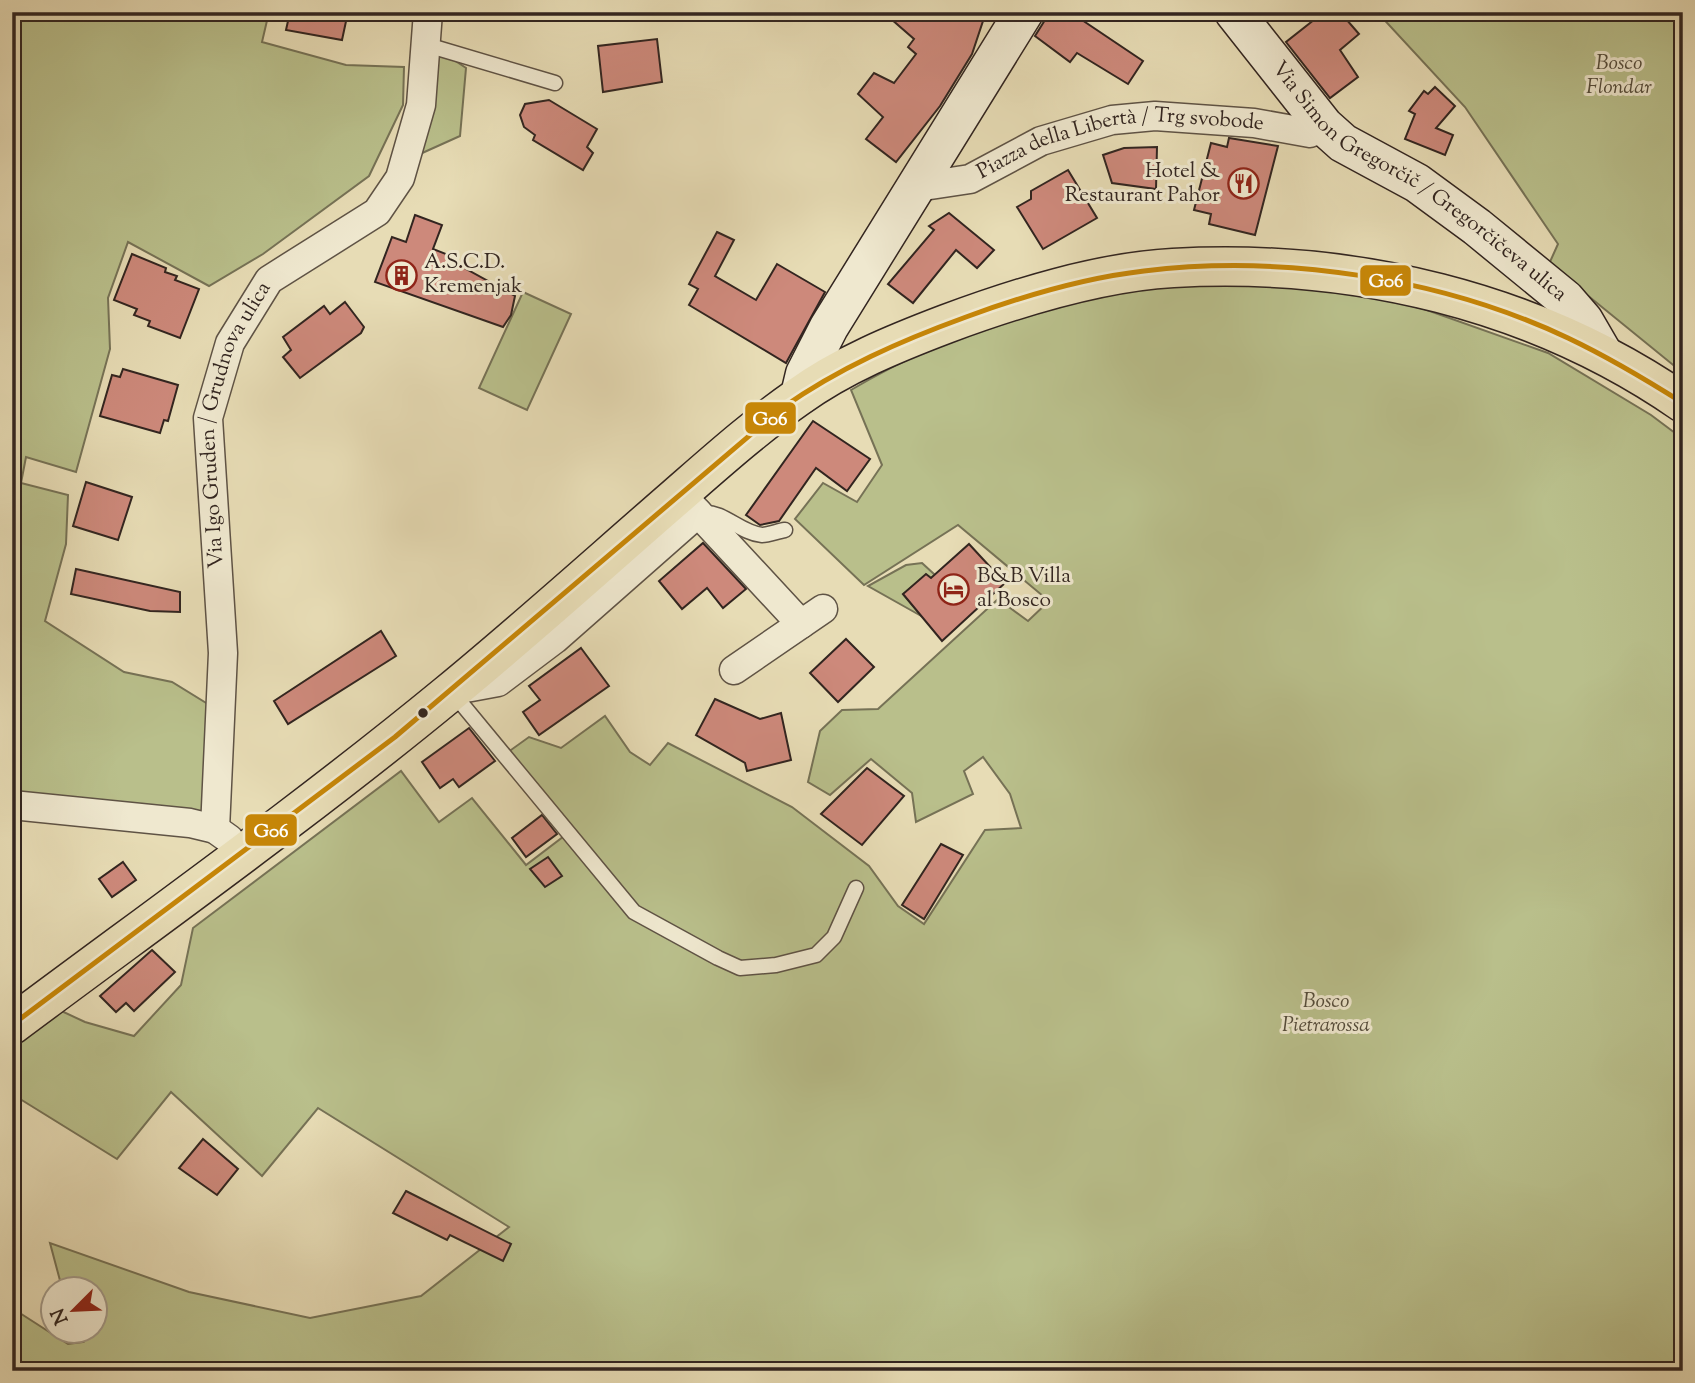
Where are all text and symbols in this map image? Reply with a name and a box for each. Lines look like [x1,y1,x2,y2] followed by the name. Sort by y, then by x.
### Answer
[1586,49,1653,103] park label: Bosco Flondar
[1264,55,1573,310] street label: Via Simon Gregorčič / Gregorčičeva ulica
[972,101,1266,187] street label: Piazza della Libertà / Trg svobode
[1065,157,1220,211] place label: Hotel & Restaurant Pahor
[1226,167,1260,201] restaurant icon: Hotel & Restaurant Pahor
[424,248,523,302] place label: A.S.C.D. Kremenjak
[384,258,418,292] building icon: A.S.C.D. Kremenjak
[1359,264,1412,297] line badge: G06
[1368,269,1404,296] text: G06
[193,276,279,569] street label: Via Igo Gruden / Grudnova ulica
[744,401,797,435] line badge: G06
[752,407,788,434] text: G06
[977,562,1071,616] place label: B&B Villa al Bosco
[937,572,971,606] hotel icon: B&B Villa al Bosco
[416,706,430,720] unlabelled marker
[244,813,298,847] line badge: G06
[253,819,289,846] text: G06
[1282,987,1370,1041] park label: Bosco Pietrarossa
[38,1274,108,1344] north arrow
[45,1303,76,1328] text: N

